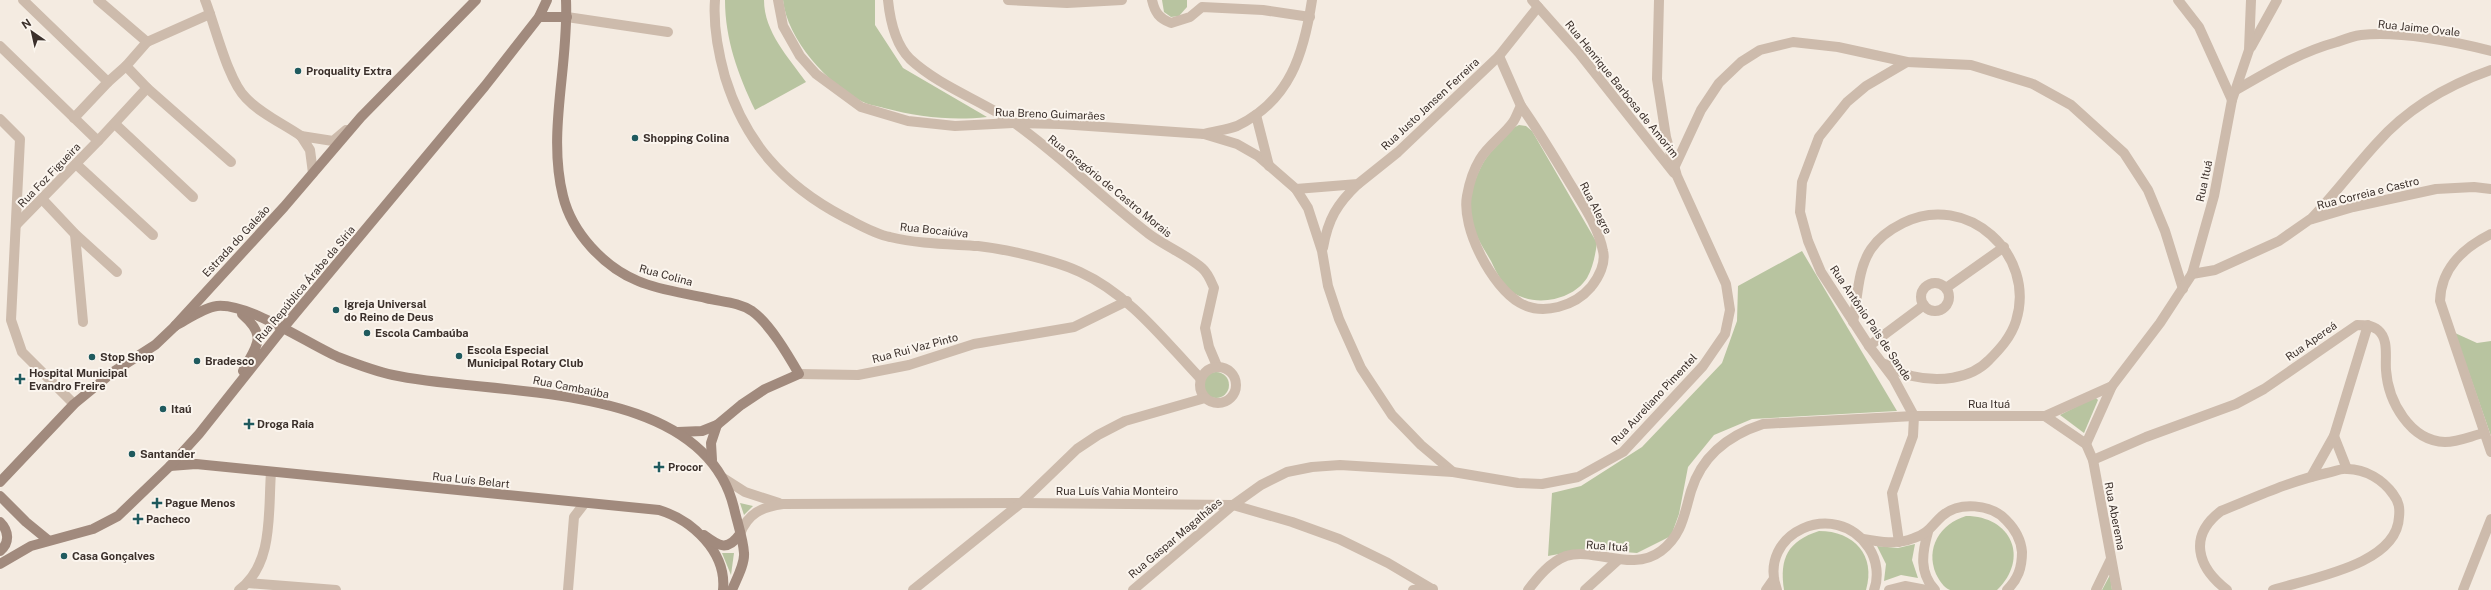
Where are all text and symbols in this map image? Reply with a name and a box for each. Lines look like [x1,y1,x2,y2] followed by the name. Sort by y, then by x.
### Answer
[12,12,52,52] north arrow
[19,16,33,31] text: N
[1563,18,1681,160] street label: Rua Henrique Barbosa de Amorim
[2377,18,2461,38] street label: Rua Jaime Ovale
[1379,56,1481,152] street label: Rua Justo Jansen Ferreira
[306,65,392,77] place label: Proquality Extra
[293,66,303,76] marker: Proquality Extra
[995,106,1106,122] street label: Rua Breno Guimarães
[643,132,729,144] place label: Shopping Colina
[1046,132,1175,240] street label: Rua Gregório de Castro Morais
[630,133,640,143] marker: Shopping Colina
[15,140,83,210] street label: Rua Foz Figueira
[2194,159,2214,203] street label: Rua Ituá
[2316,174,2420,212] street label: Rua Correia e Castro
[1578,180,1614,236] street label: Rua Alegre
[200,203,272,279] street label: Estrada do Galeão
[899,220,969,240] street label: Rua Bocaiúva
[252,223,357,345] street label: Rua República Árabe da Síria
[638,262,694,288] street label: Rua Colina
[1828,263,1914,383] street label: Rua Antônio Pais de Sande
[344,298,434,323] place label: Igreja Universal do Reino de Deus
[331,305,341,315] marker: Igreja Universal do Reino de Deus
[2283,319,2339,363] street label: Rua Apereá
[375,327,469,339] place label: Escola Cambaúba
[362,328,372,338] marker: Escola Cambaúba
[871,331,959,365] street label: Rua Rui Vaz Pinto
[467,344,584,369] place label: Escola Especial Municipal Rotary Club
[100,351,155,363] place label: Stop Shop
[454,351,464,361] marker: Escola Especial Municipal Rotary Club
[1609,351,1699,447] street label: Rua Aureliano Pimentel
[87,352,97,362] marker: Stop Shop
[205,355,254,367] place label: Bradesco
[192,356,202,366] marker: Bradesco
[29,367,128,392] place label: Hospital Municipal Evandro Freire
[14,373,26,385] marker: Hospital Municipal Evandro Freire
[532,374,610,400] street label: Rua Cambaúba
[1968,398,2010,410] street label: Rua Ituá
[171,403,192,415] place label: Itaú
[158,404,168,414] marker: Itaú
[257,418,314,430] place label: Droga Raia
[244,419,254,429] marker: Droga Raia
[140,448,195,460] place label: Santander
[127,449,137,459] marker: Santander
[653,461,665,473] marker: Procor
[668,461,703,473] place label: Procor
[432,470,510,490] street label: Rua Luís Belart
[2103,481,2127,551] street label: Rua Aberema
[1056,485,1178,497] street label: Rua Luís Vahia Monteiro
[1126,495,1224,580] street label: Rua Gaspar Magalhães
[165,497,236,509] place label: Pague Menos
[152,498,162,508] marker: Pague Menos
[146,513,190,525] place label: Pacheco
[133,514,143,524] marker: Pacheco
[1586,539,1628,553] street label: Rua Ituá
[72,550,155,563] place label: Casa Gonçalves
[59,551,69,561] marker: Casa Gonçalves

